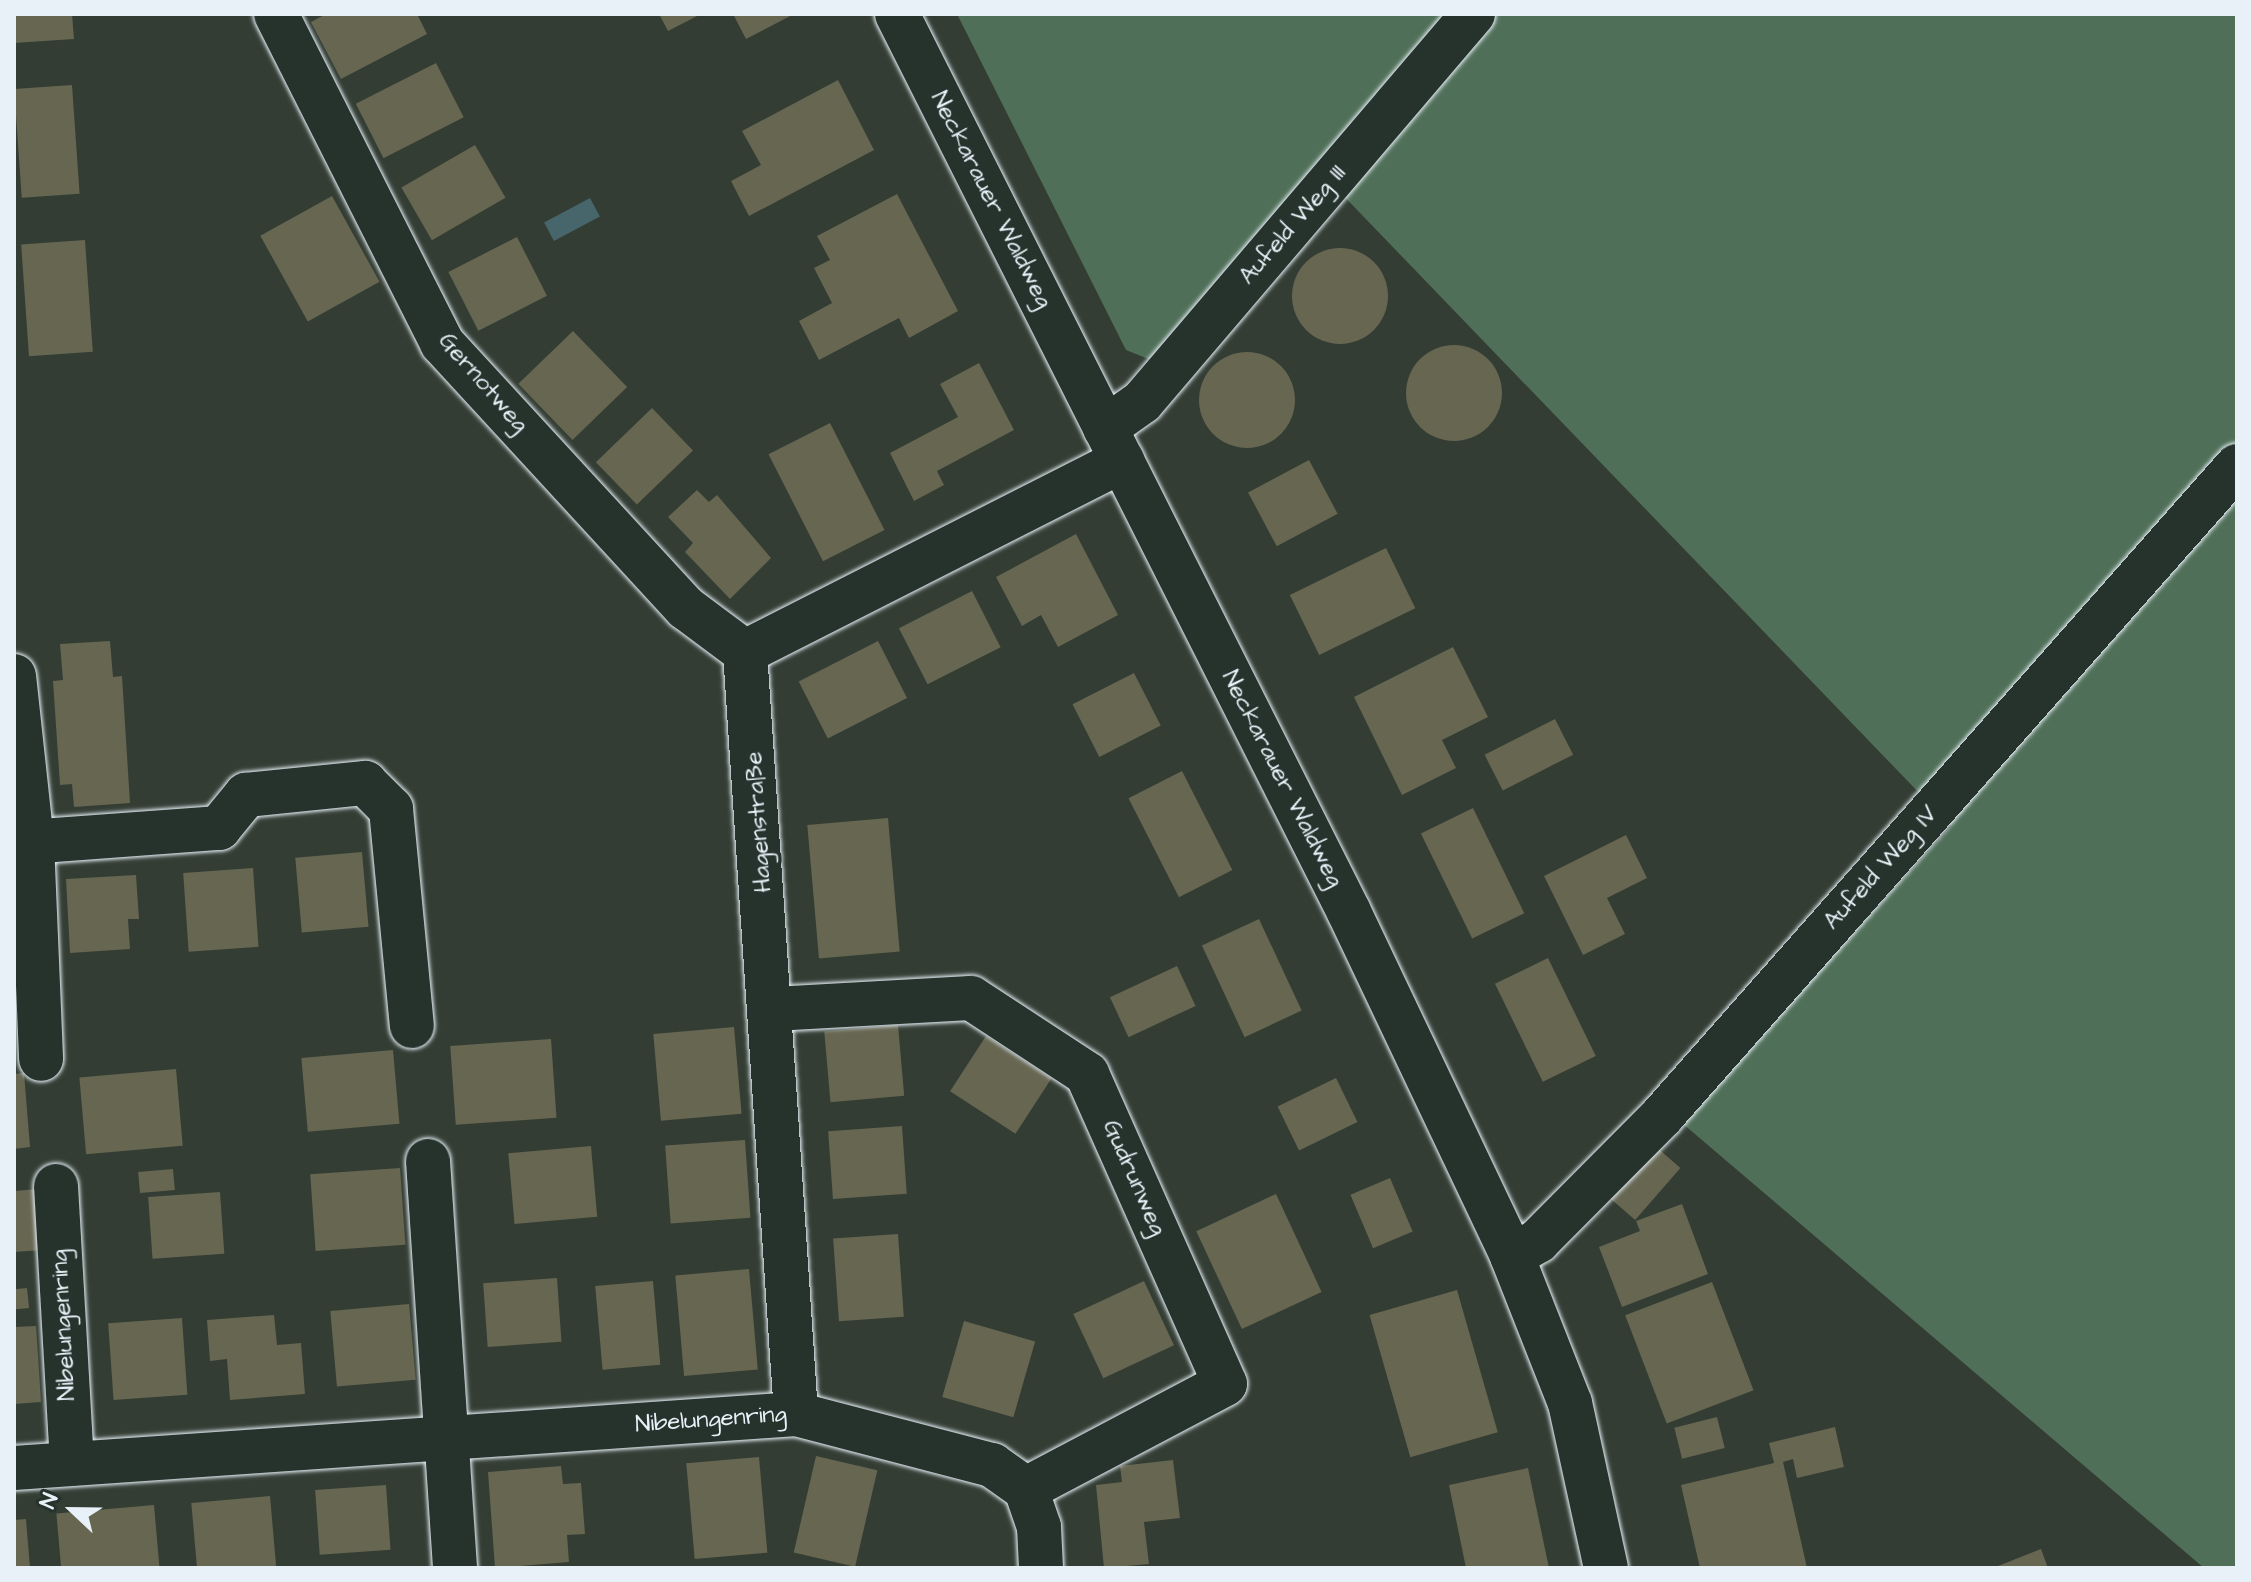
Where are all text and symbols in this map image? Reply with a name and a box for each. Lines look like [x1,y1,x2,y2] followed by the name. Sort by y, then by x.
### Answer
[924,87,1058,313] street label: Neckarauer Waldweg
[1233,159,1353,291] street label: Aufeld Weg III
[432,327,534,439] street label: Gernotweg
[1215,666,1349,892] street label: Neckarauer Waldweg
[740,750,778,894] street label: Hagenstraße
[1818,800,1944,936] street label: Aufeld Weg IV
[1096,1116,1172,1240] street label: Gudrunweg
[46,1248,82,1402] street label: Nibelungenring
[634,1400,788,1440] street label: Nibelungenring
[32,1470,112,1550] north arrow
[32,1489,66,1513] text: N

